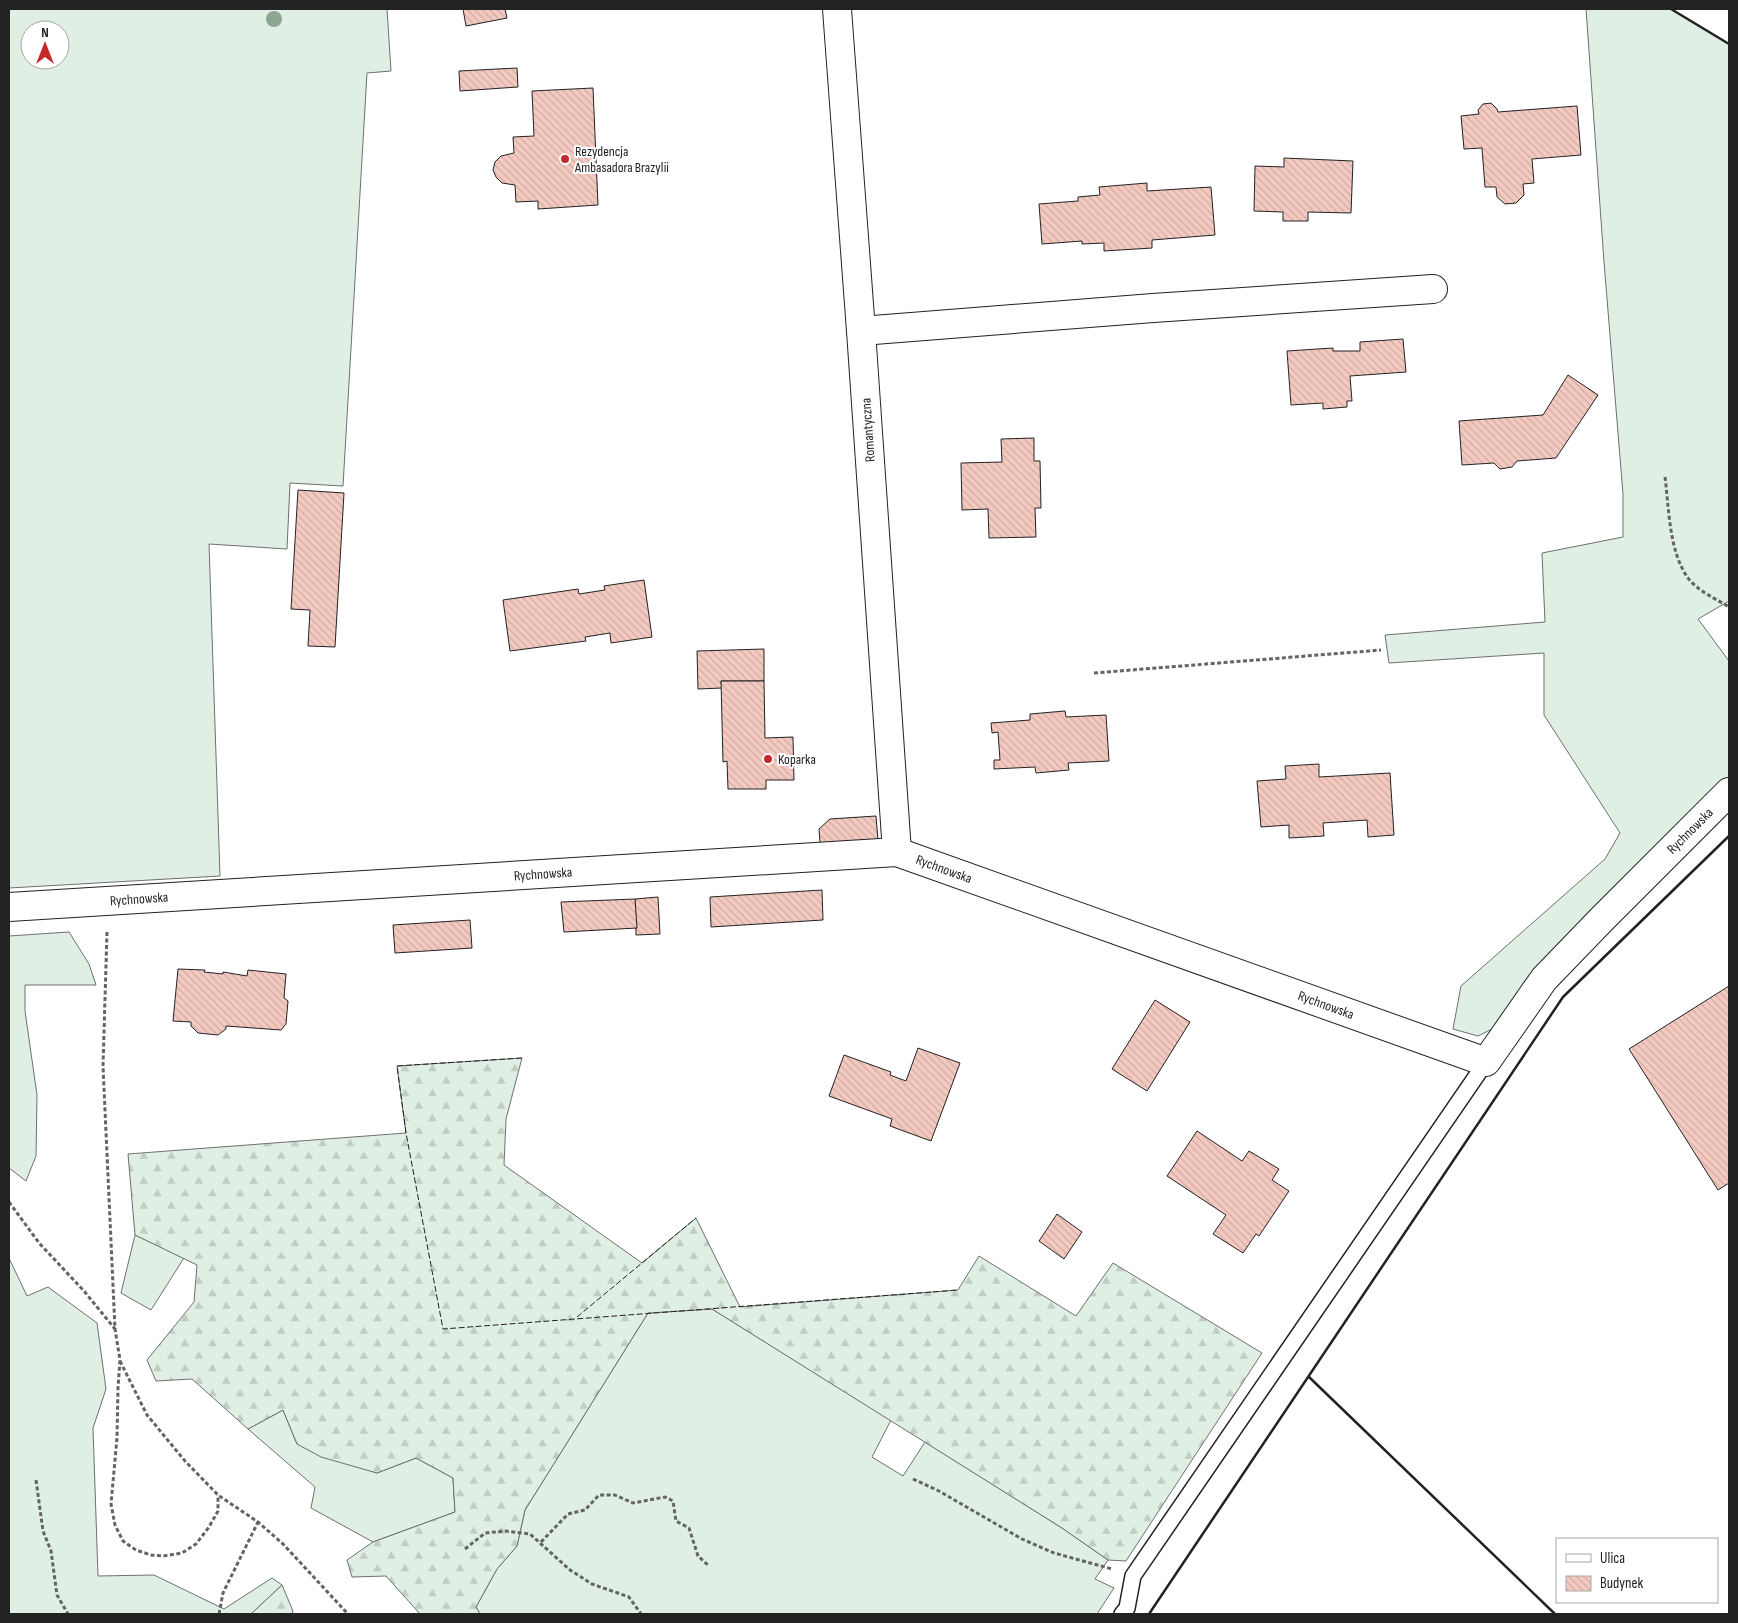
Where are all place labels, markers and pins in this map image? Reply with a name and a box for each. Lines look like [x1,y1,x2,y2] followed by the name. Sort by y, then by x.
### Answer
[574,143,669,176] place label: Rezydencja Ambasadora Brazylii
[559,153,571,165] marker: Rezydencja Ambasadora Brazylii
[778,751,816,768] place label: Koparka
[762,753,774,765] marker: Koparka

